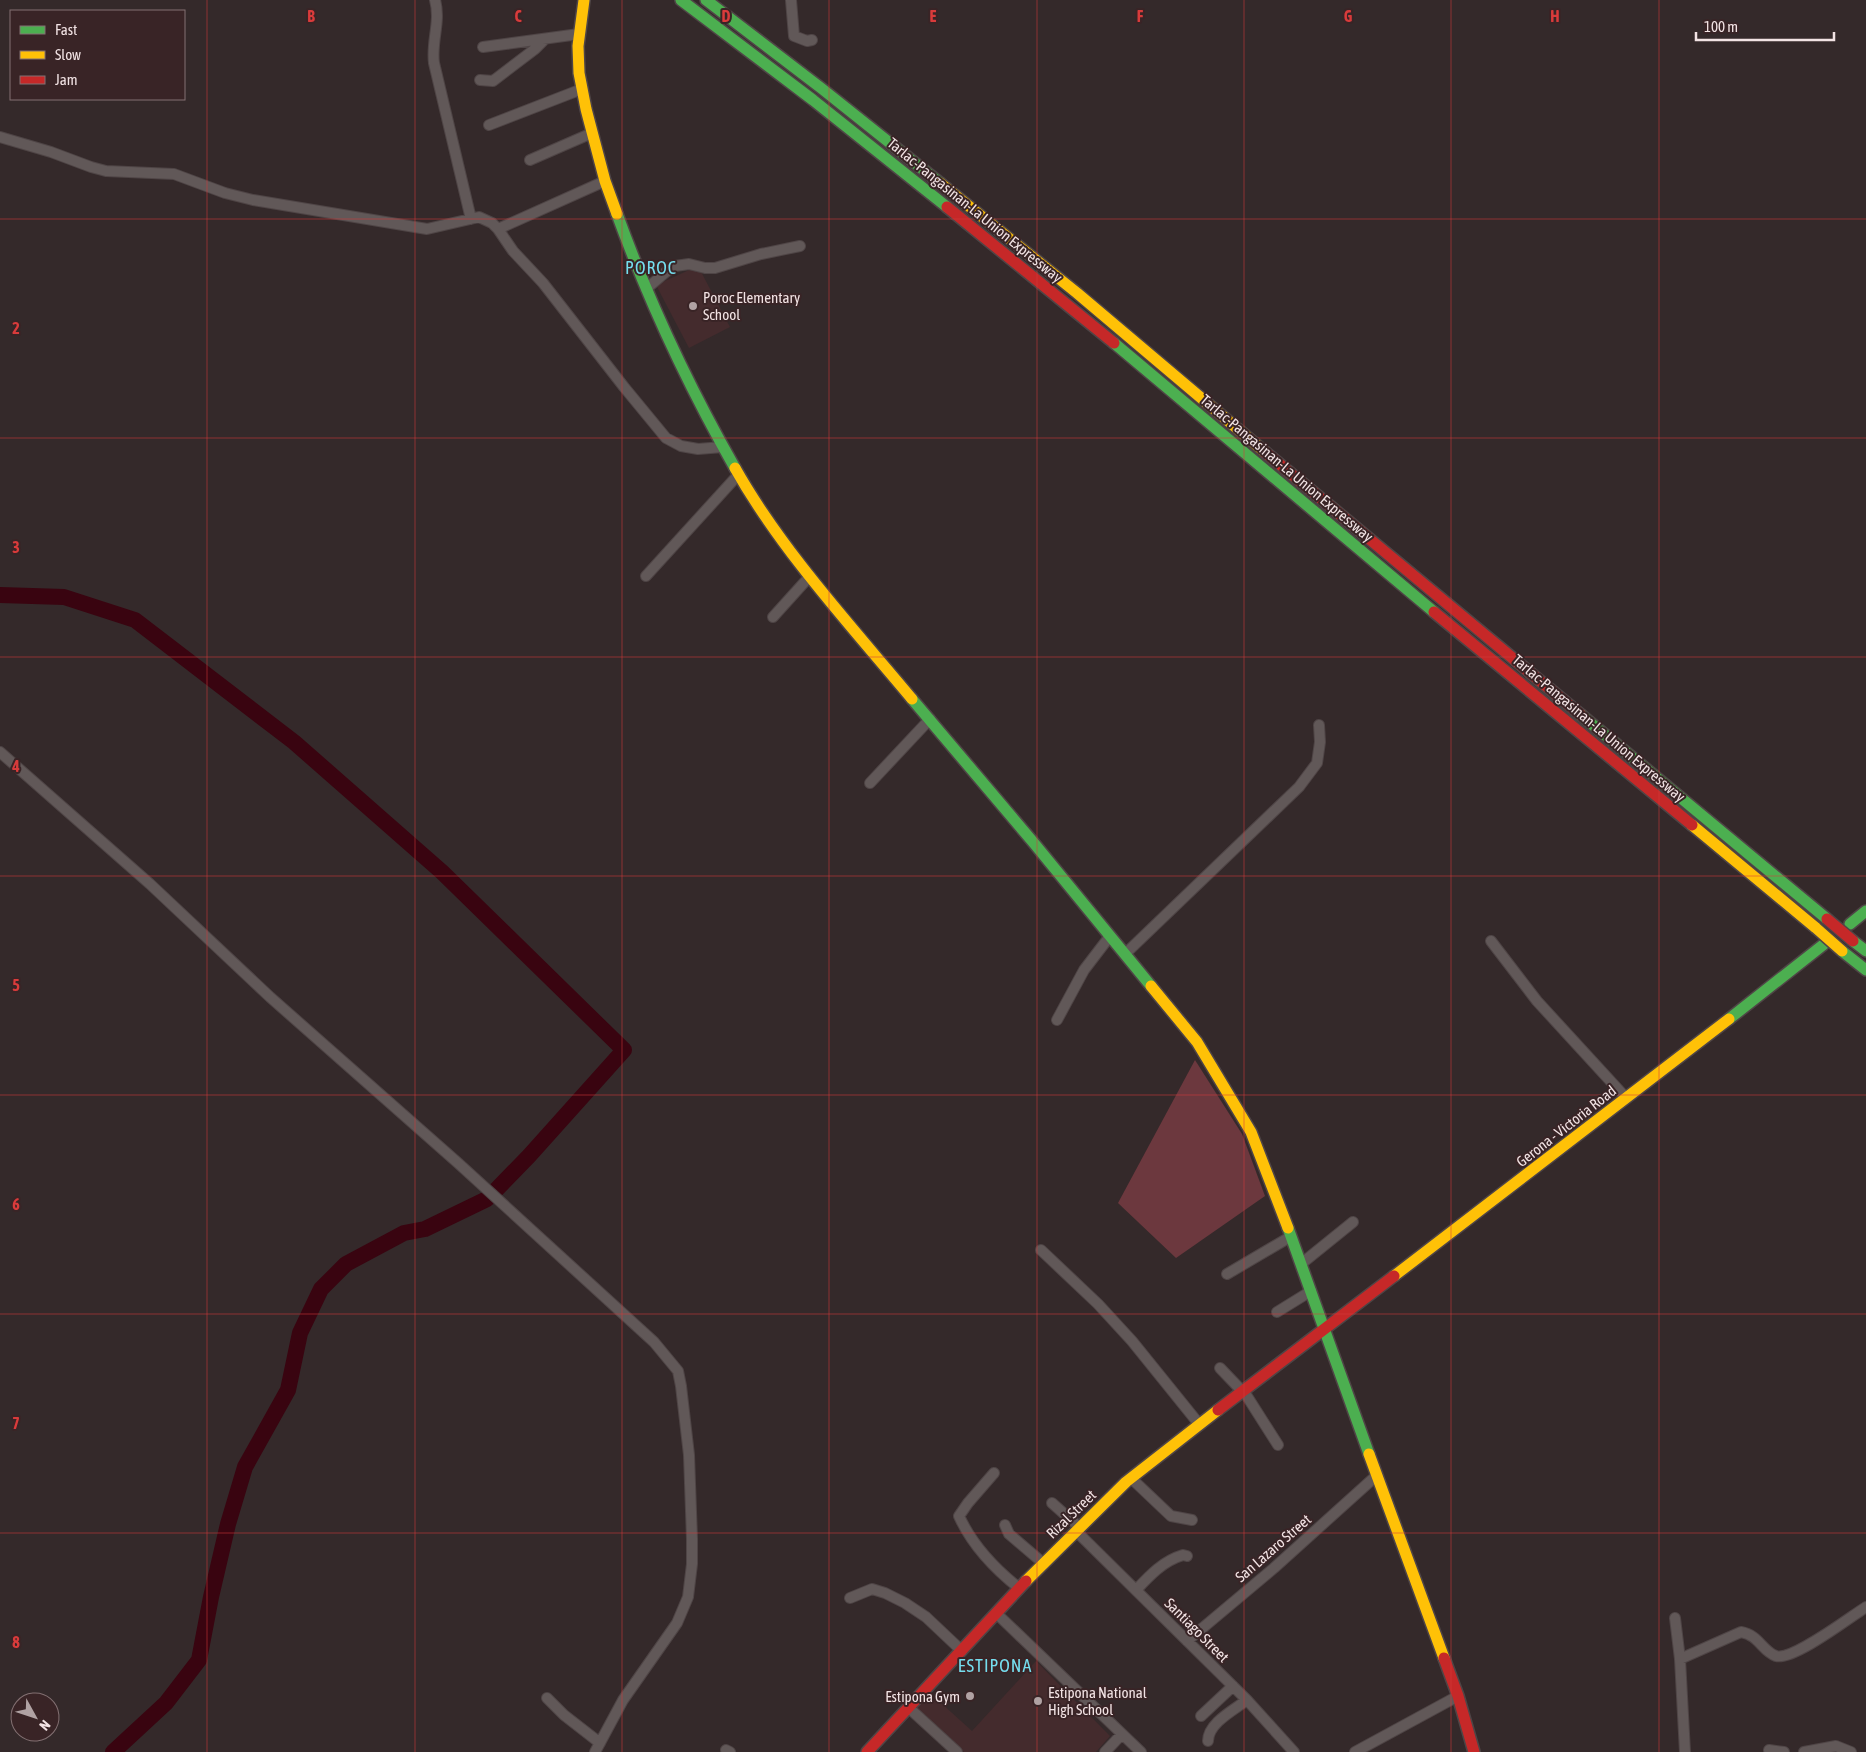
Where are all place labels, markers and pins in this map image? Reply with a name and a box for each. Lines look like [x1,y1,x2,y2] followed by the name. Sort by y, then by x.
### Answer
[703,289,800,323] place label: Poroc Elementary School
[687,300,699,312] marker: Poroc Elementary School
[1048,1684,1147,1718] place label: Estipona National High School
[885,1688,960,1705] place label: Estipona Gym
[964,1690,976,1702] marker: Estipona Gym
[1032,1695,1044,1707] marker: Estipona National High School

